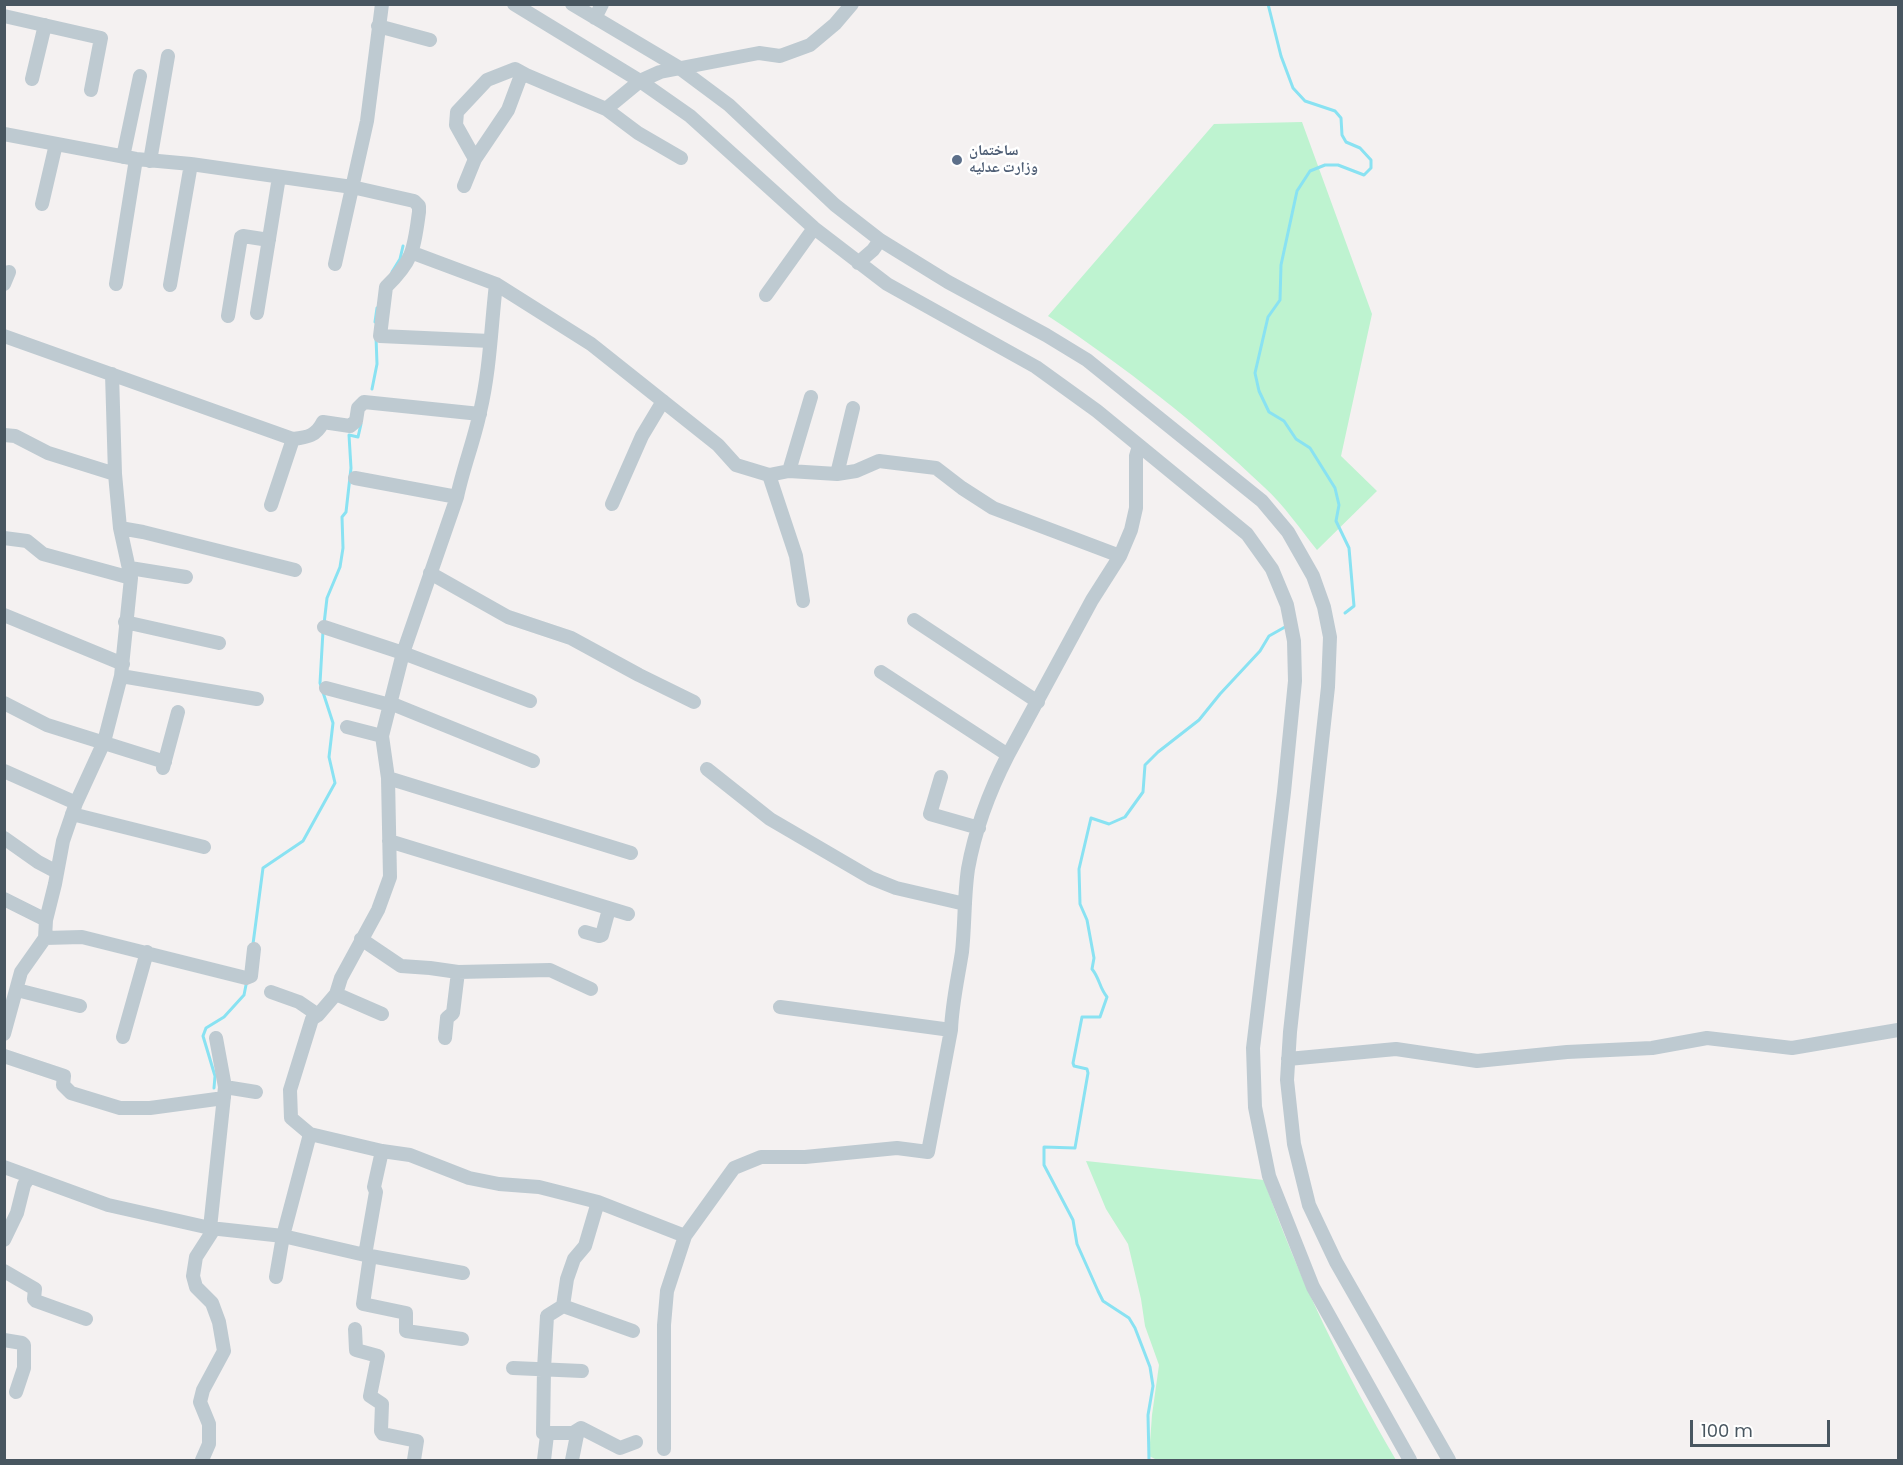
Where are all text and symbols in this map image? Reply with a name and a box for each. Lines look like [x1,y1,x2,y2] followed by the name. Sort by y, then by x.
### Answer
[969,142,1038,177] place label: ساختمان وزارت عدلیه
[950,153,964,167] marker: ساختمان وزارت عدلیه
[1693,1408,1832,1446] scale bar
[1701,1418,1753,1443] text: 100 m

